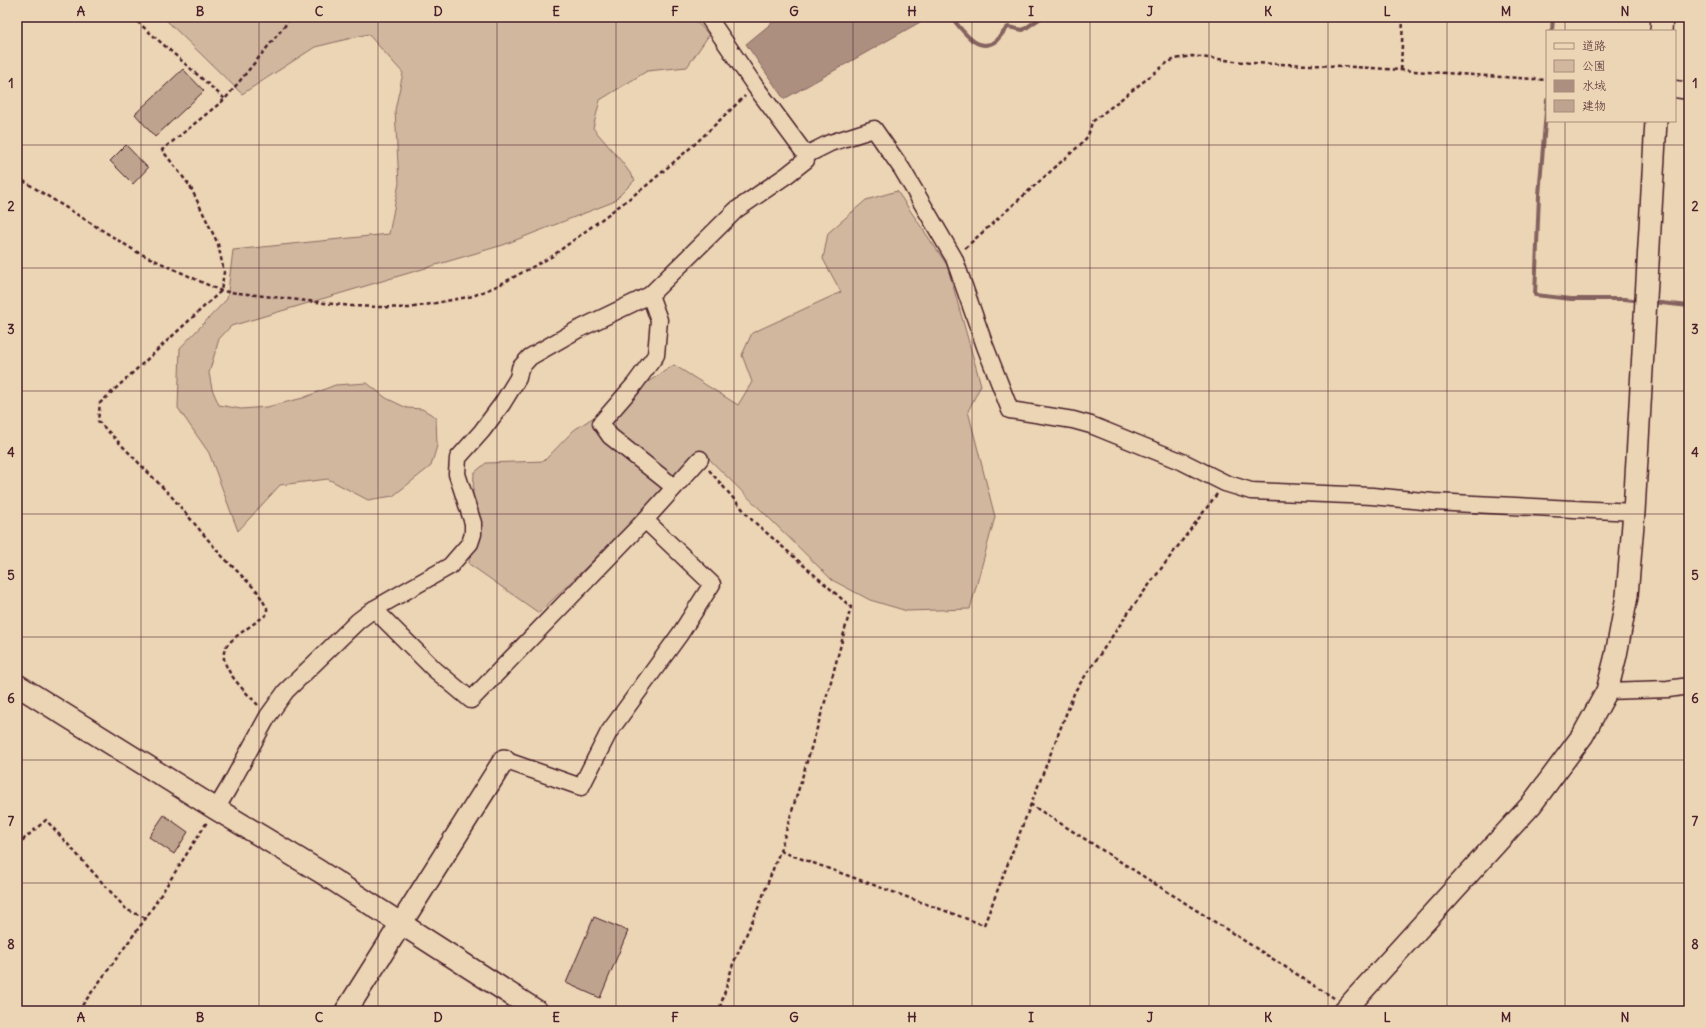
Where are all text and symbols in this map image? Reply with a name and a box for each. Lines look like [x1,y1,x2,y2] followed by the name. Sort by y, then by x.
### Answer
[77,3,86,20] text: A
[196,3,205,20] text: B
[315,3,324,20] text: C
[433,3,443,20] text: D
[552,3,560,20] text: E
[671,3,679,20] text: F
[789,3,799,20] text: G
[907,3,917,20] text: H
[1028,3,1034,20] text: I
[1147,3,1154,20] text: J
[1264,3,1273,20] text: K
[1383,3,1391,20] text: L
[1501,3,1511,20] text: M
[1621,3,1629,20] text: N
[1546,30,1676,122] legend
[1582,38,1606,53] text: 道路
[1582,58,1606,73] text: 公園
[8,75,14,92] text: 1
[1692,75,1698,92] text: 1
[1582,78,1606,93] text: 水域
[1582,98,1606,113] text: 建物
[7,198,15,215] text: 2
[1691,198,1699,215] text: 2
[7,321,15,338] text: 3
[1691,321,1699,338] text: 3
[7,444,15,461] text: 4
[1691,444,1699,461] text: 4
[7,567,15,584] text: 5
[1691,567,1699,584] text: 5
[7,690,15,707] text: 6
[1691,690,1699,707] text: 6
[8,813,15,830] text: 7
[1692,813,1699,830] text: 7
[7,936,15,953] text: 8
[1691,936,1699,953] text: 8
[77,1009,86,1026] text: A
[196,1009,205,1026] text: B
[315,1009,324,1026] text: C
[433,1009,443,1026] text: D
[552,1009,560,1026] text: E
[671,1009,679,1026] text: F
[789,1009,799,1026] text: G
[907,1009,917,1026] text: H
[1028,1009,1034,1026] text: I
[1147,1009,1154,1026] text: J
[1264,1009,1273,1026] text: K
[1383,1009,1391,1026] text: L
[1501,1009,1511,1026] text: M
[1621,1009,1629,1026] text: N

